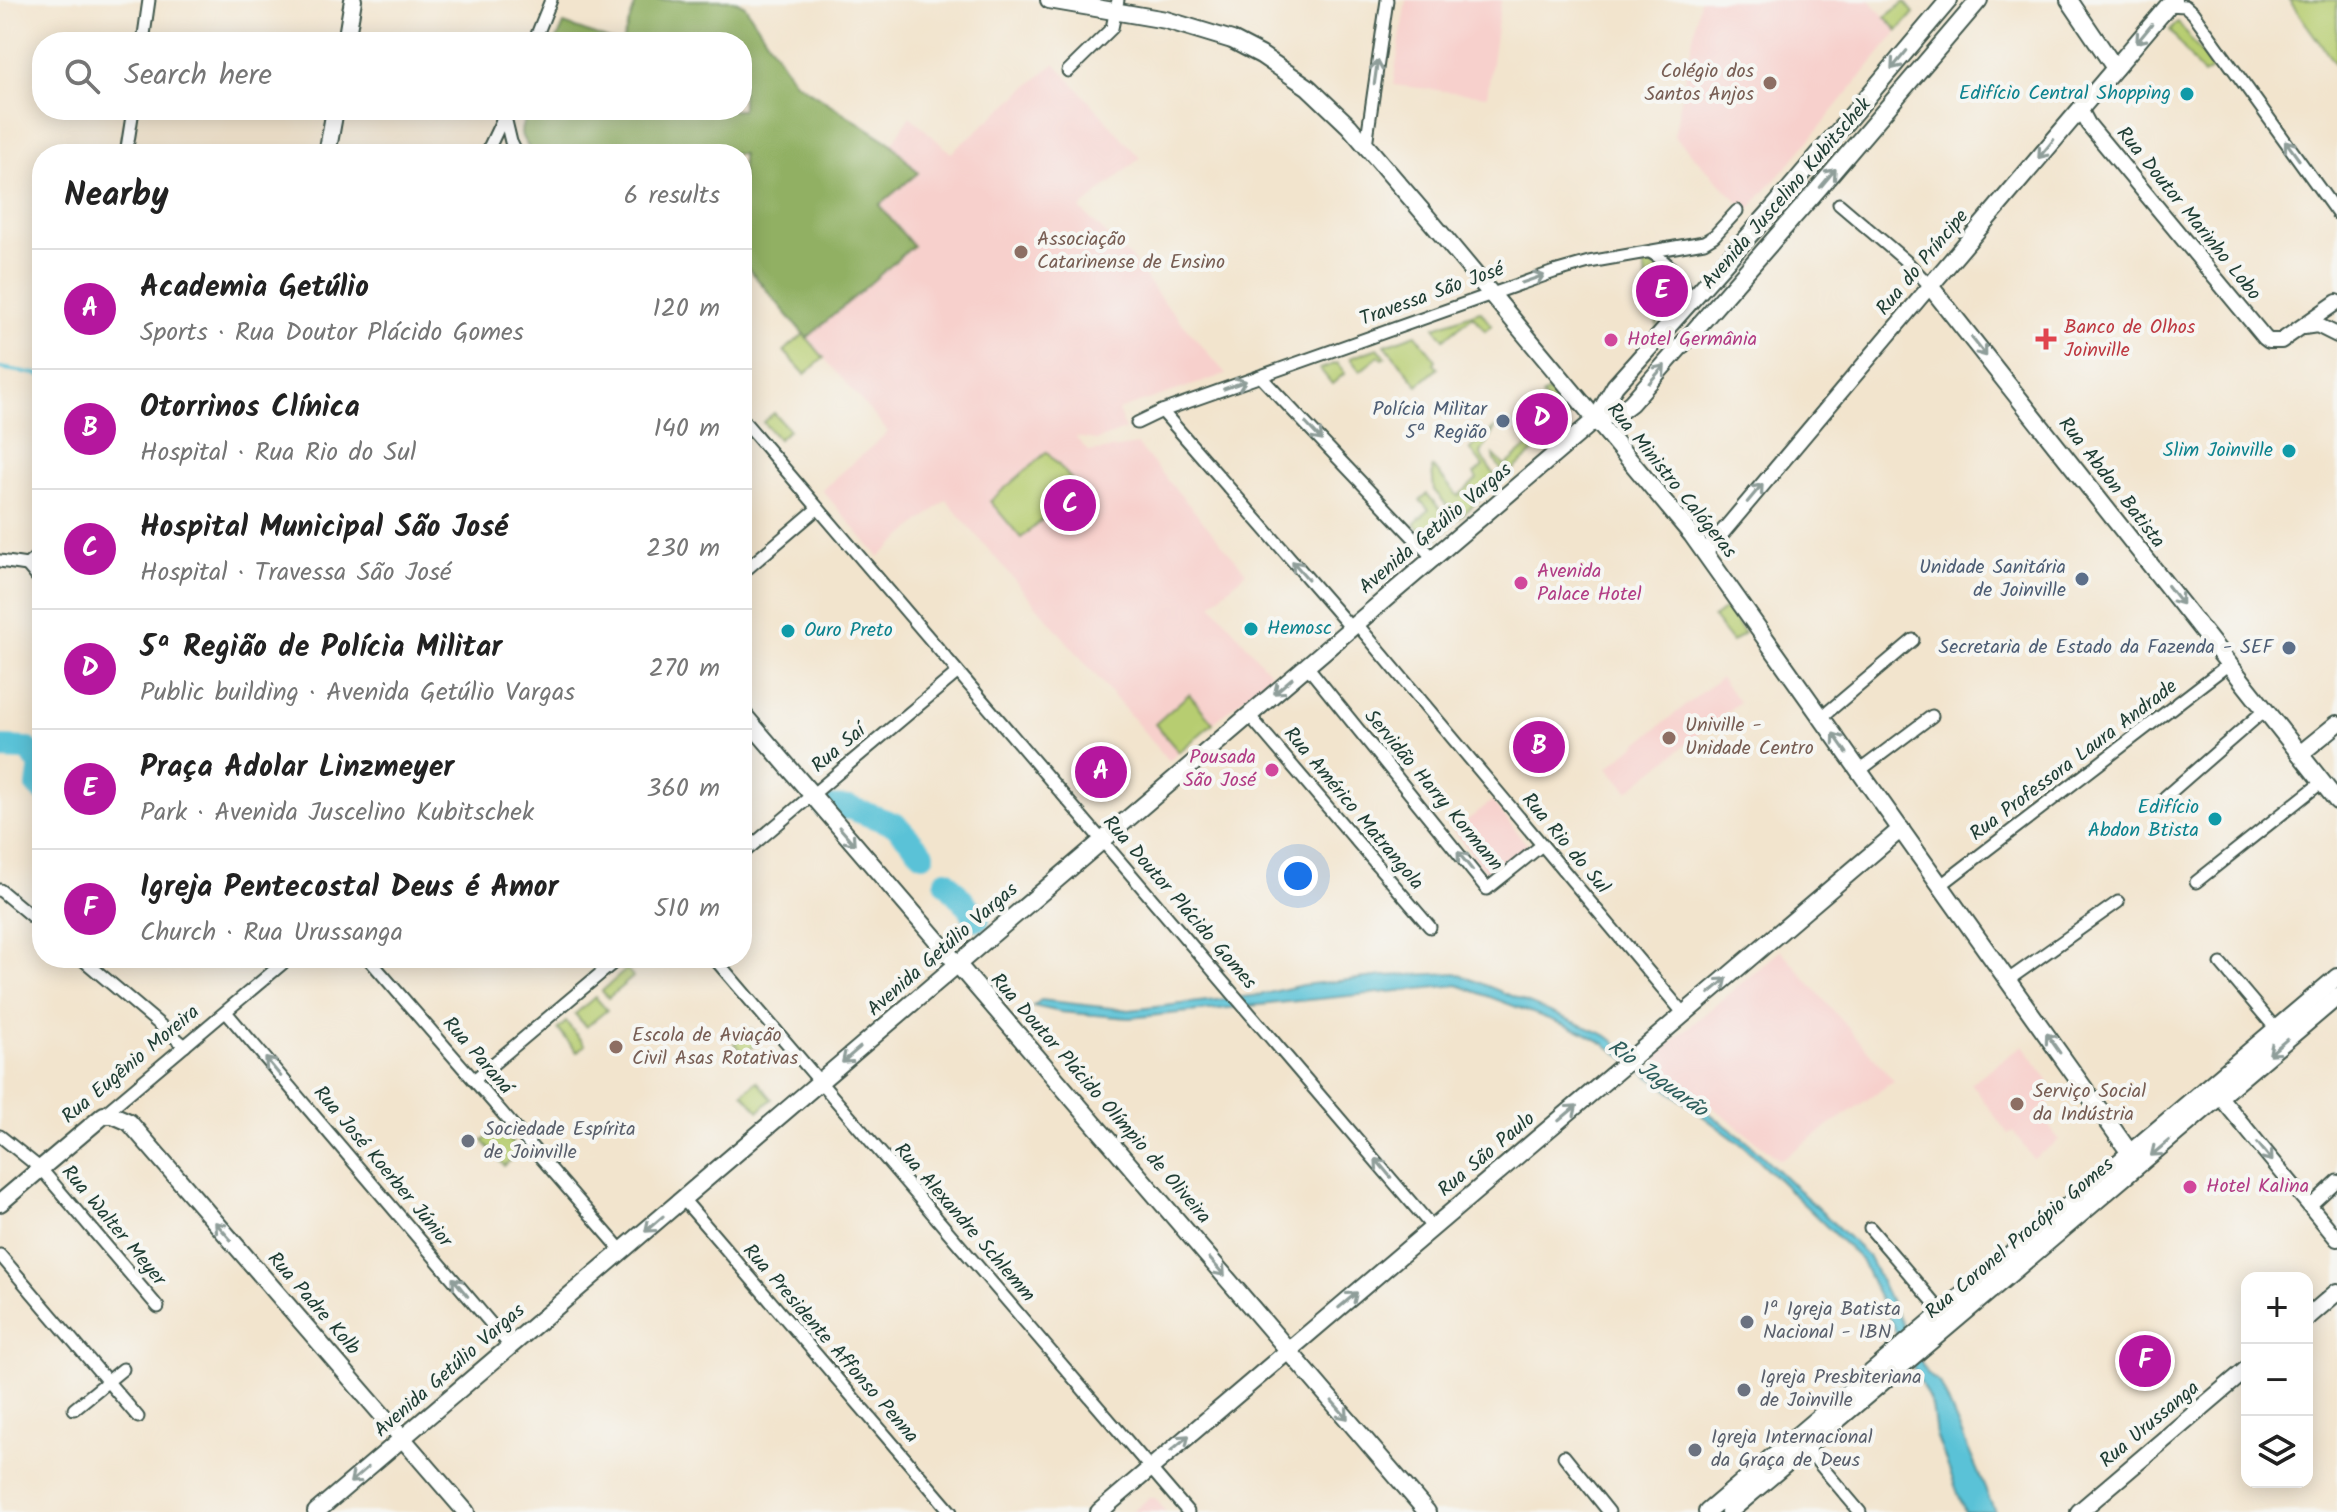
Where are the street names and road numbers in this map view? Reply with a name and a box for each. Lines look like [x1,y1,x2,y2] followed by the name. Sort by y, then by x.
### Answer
[1694,90,1880,297] street label: Avenida Juscelino Kubitschek
[2108,120,2268,308] street label: Rua Doutor Marinho Lobo
[1869,203,1977,323] street label: Rua do Príncipe
[1355,254,1510,336] street label: Travessa São José
[1598,396,1744,566] street label: Rua Ministro Calógeras
[2049,410,2173,556] street label: Rua Abdon Batista
[1352,455,1520,603] street label: Avenida Getúlio Vargas
[1963,672,2185,850] street label: Rua Professora Laura Andrade
[1355,703,1511,879] street label: Servidão Harry Kormann
[804,714,876,782] street label: Rua Saí
[1275,720,1431,898] street label: Rua Américo Matrangola
[1513,786,1617,902] street label: Rua Rio do Sul
[1094,809,1264,998] street label: Rua Doutor Plácido Gomes
[860,875,1026,1025] street label: Avenida Getúlio Vargas
[982,966,1218,1232] street label: Rua Doutor Plácido Olímpio de Oliveira
[55,997,207,1133] street label: Rua Eugênio Moreira
[434,1010,521,1104] street label: Rua Paraná
[304,1079,460,1256] street label: Rua José Koerber Júnior
[1431,1104,1543,1206] street label: Rua São Paulo
[885,1136,1043,1310] street label: Rua Alexandre Schlemm
[1918,1150,2122,1328] street label: Rua Coronel Procópio Gomes
[53,1158,174,1295] street label: Rua Walter Meyer
[734,1237,926,1451] street label: Rua Presidente Affonso Penna
[259,1245,368,1363] street label: Rua Padre Kolb
[367,1296,533,1446] street label: Avenida Getúlio Vargas
[2093,1373,2207,1477] street label: Rua Urussanga

